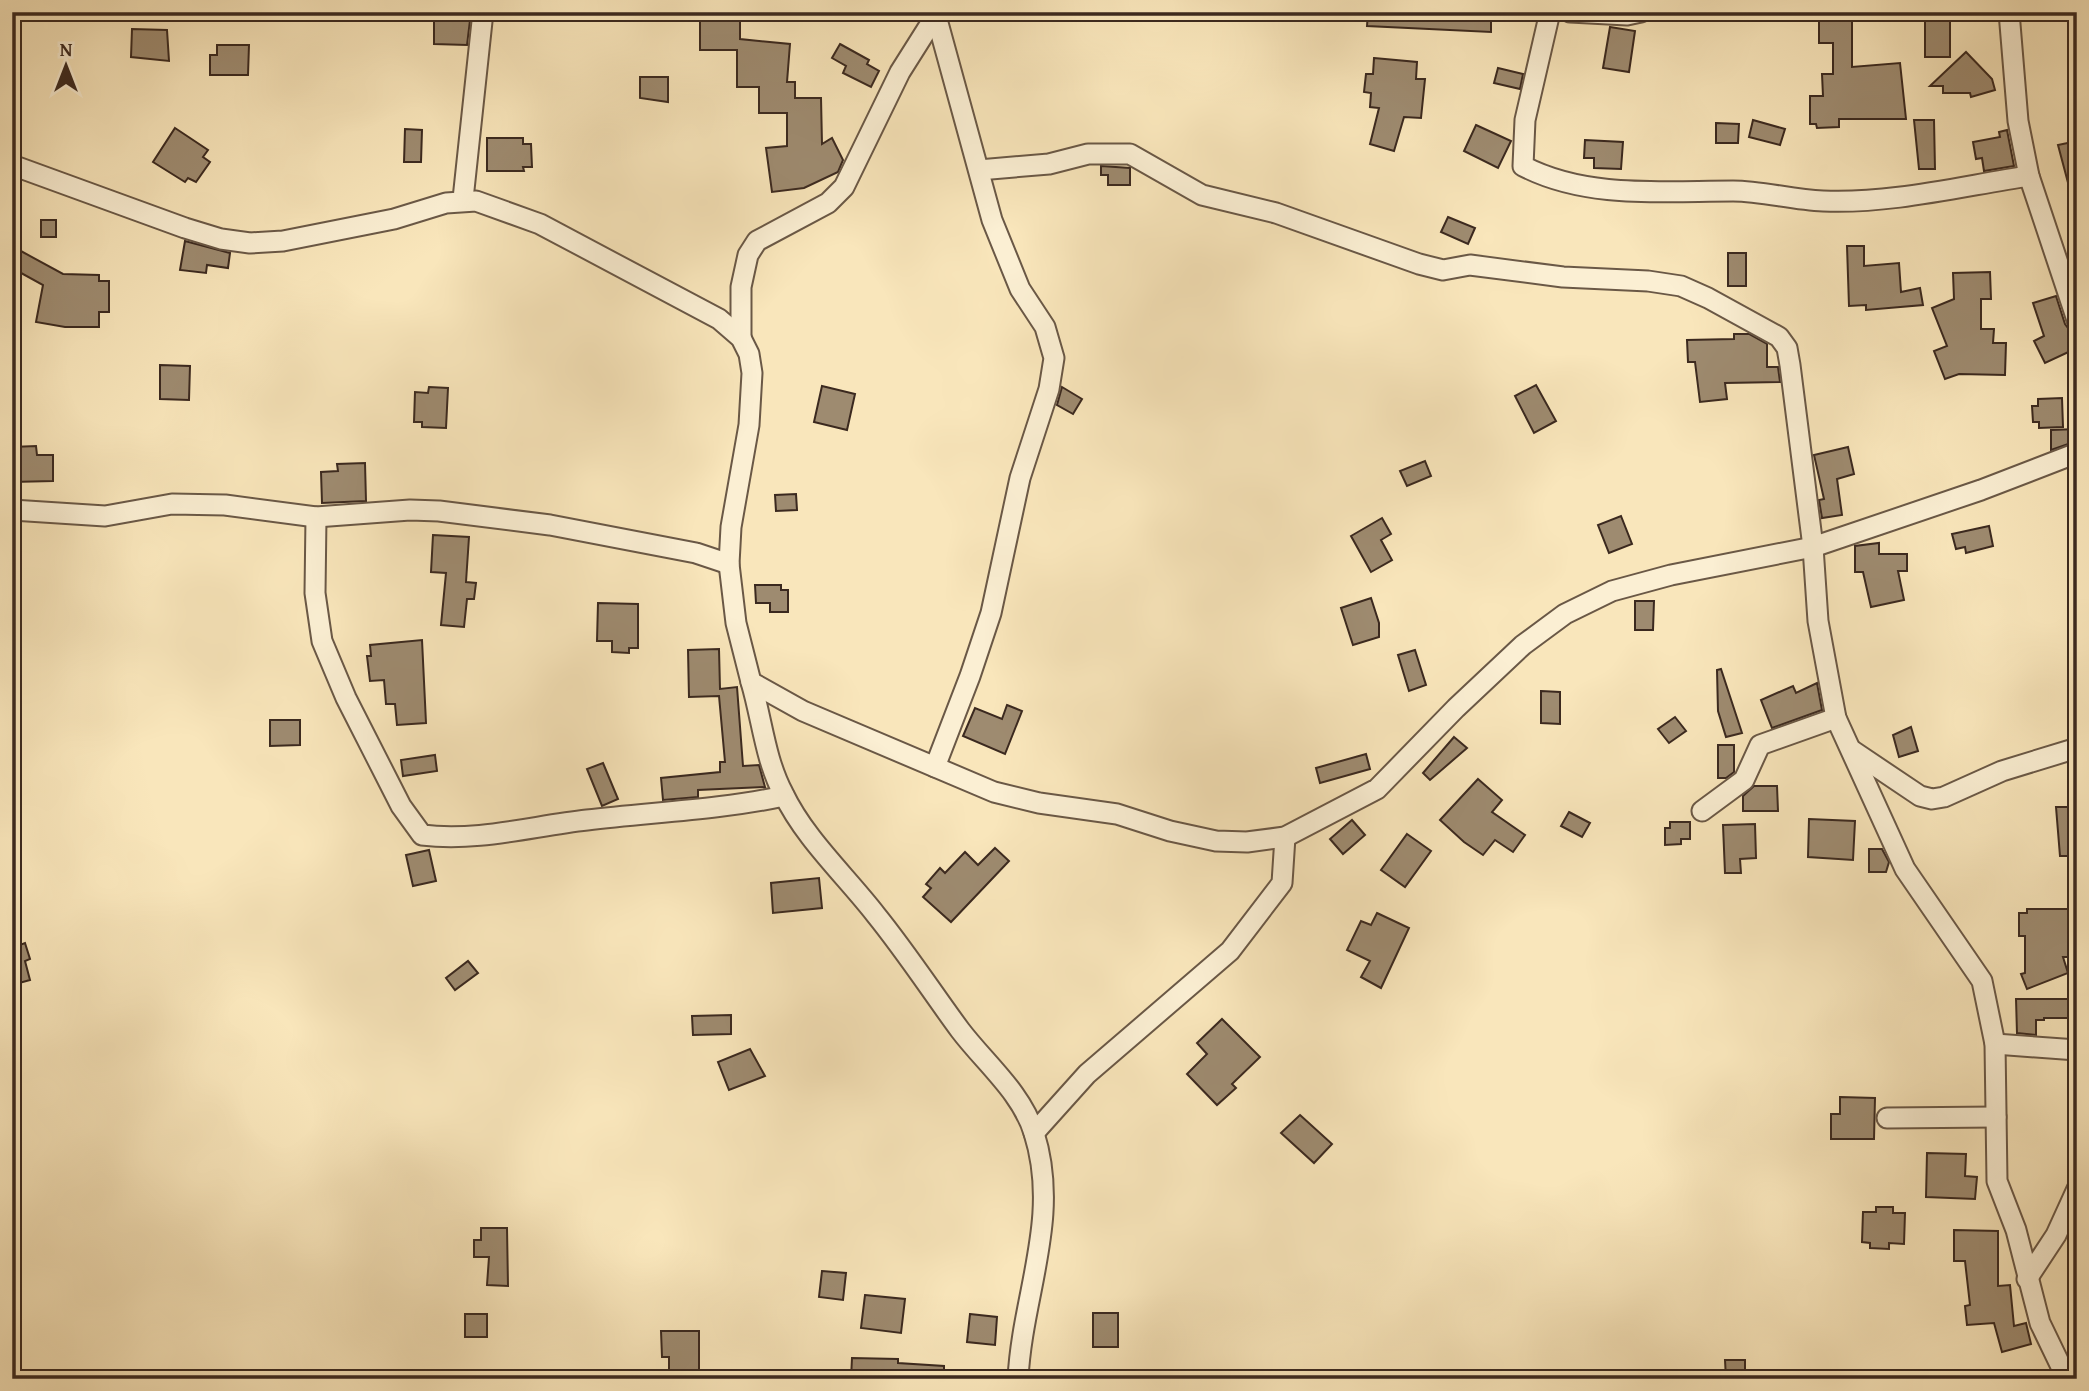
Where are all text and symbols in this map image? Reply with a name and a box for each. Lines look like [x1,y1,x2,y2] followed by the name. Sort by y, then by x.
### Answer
[32,32,102,102] north arrow
[60,35,73,63] text: N

